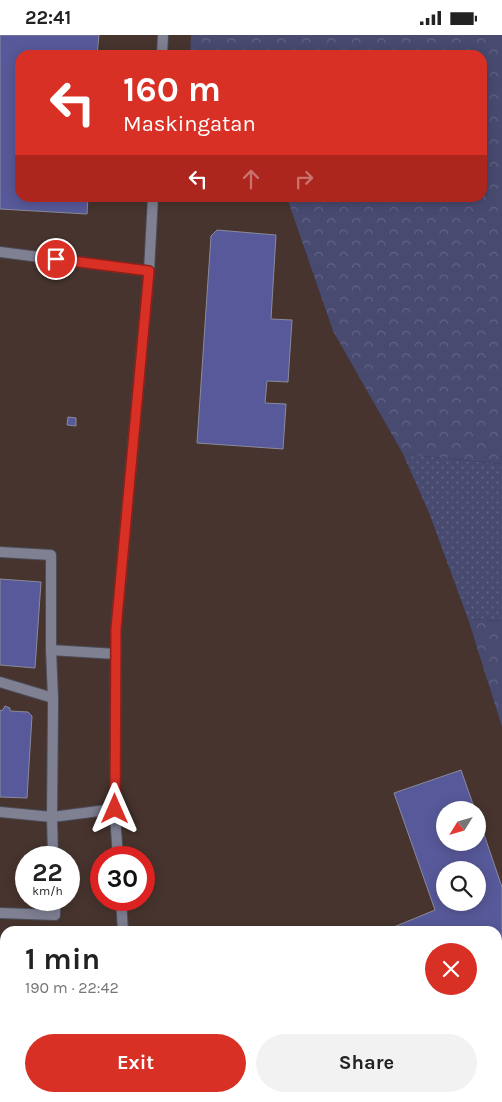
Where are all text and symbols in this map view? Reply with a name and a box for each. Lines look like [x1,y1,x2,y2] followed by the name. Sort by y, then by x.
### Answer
[25,7,71,29] text: 22:41
[123,69,221,110] text: 160 m
[40,70,105,135] icon: left
[123,111,256,137] text: Maskingatan
[184,165,212,193] icon: left
[237,165,265,193] icon: ahead
[290,165,318,193] icon: right
[35,238,77,280] pin
[42,245,70,273] icon: arrive
[88,782,140,834] position arrow
[436,801,486,851] north arrow
[436,801,486,911] map controls
[90,846,155,911] speed limit sign: 30
[32,858,63,887] text: 22
[436,861,486,911] button: search
[32,884,63,898] text: km/h
[25,941,100,977] text: 1 min
[425,943,477,995] button: close
[25,978,119,997] text: 190 m · 22:42
[25,1034,246,1092] button: Exit
[256,1034,477,1092] button: Share

